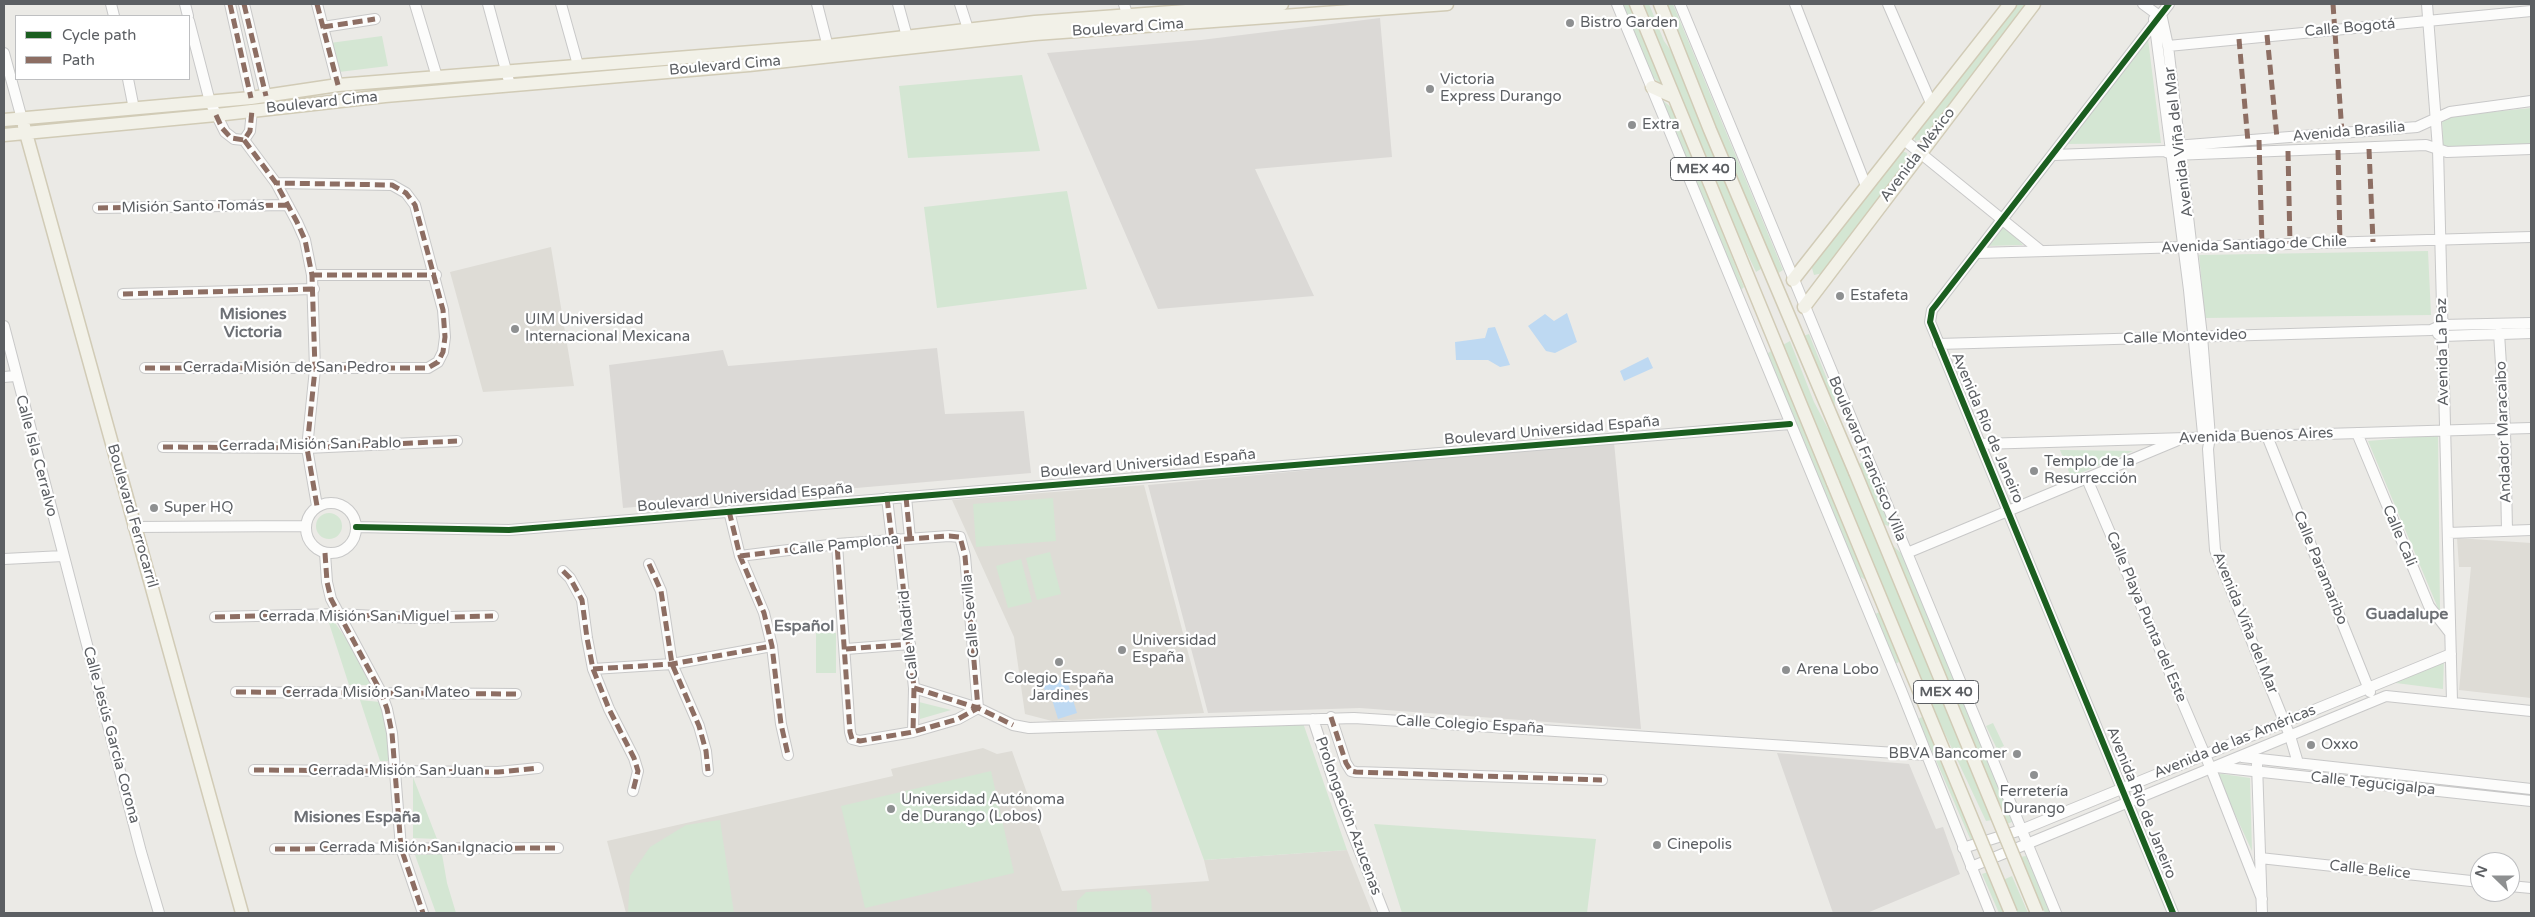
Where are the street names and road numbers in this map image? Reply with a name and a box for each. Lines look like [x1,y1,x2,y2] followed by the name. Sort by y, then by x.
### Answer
[1071,15,1185,41] street label: Boulevard Cima
[2304,15,2396,41] street label: Calle Bogotá
[668,52,782,80] street label: Boulevard Cima
[2161,66,2197,218] street label: Avenida Viña del Mar
[265,88,379,118] street label: Boulevard Cima
[1877,104,1959,206] street label: Avenida México
[2292,118,2406,146] street label: Avenida Brasilia
[1670,157,1736,180] road number: MEX 40
[121,197,265,217] street label: Misión Santo Tomás
[2161,233,2347,257] street label: Avenida Santiago de Chile
[2433,298,2453,406] street label: Avenida La Paz
[2123,326,2247,348] street label: Calle Montevideo
[1947,350,2027,506] street label: Avenida Río de Janeiro
[183,359,389,377] street label: Cerrada Misión de San Pedro
[2493,361,2515,503] street label: Andador Maracaibo
[1824,374,1910,544] street label: Boulevard Francisco Villa
[11,393,61,519] street label: Calle Isla Cerralvo
[1443,413,1661,449] street label: Boulevard Universidad España
[2178,424,2334,448] street label: Avenida Buenos Aires
[219,434,401,456] street label: Cerrada Misión San Pablo
[103,442,161,590] street label: Boulevard Ferrocarril
[1039,446,1257,482] street label: Boulevard Universidad España
[636,480,854,516] street label: Boulevard Universidad España
[2378,503,2420,569] street label: Calle Cali
[2289,508,2351,628] street label: Calle Paramaribo
[2102,529,2190,705] street label: Calle Playa Punta del Este
[788,530,900,560] street label: Calle Pamplona
[2208,549,2282,697] street label: Avenida Viña del Mar
[958,573,984,659] street label: Calle Sevilla
[895,589,923,681] street label: Calle Madrid
[258,608,450,626] street label: Cerrada Misión San Miguel
[79,645,143,825] street label: Calle Jesús García Corona
[1914,680,1978,704] road number: MEX 40
[282,684,470,702] street label: Cerrada Misión San Mateo
[2151,701,2319,783] street label: Avenida de las Américas
[1395,712,1545,738] street label: Calle Colegio España
[2102,724,2180,882] street label: Avenida Río de Janeiro
[1311,734,1385,898] street label: Prolongación Azucenas
[308,762,484,780] street label: Cerrada Misión San Juan
[2310,769,2436,799] street label: Calle Tegucigalpa
[319,839,513,857] street label: Cerrada Misión San Ignacio
[2329,857,2411,883] street label: Calle Belice

